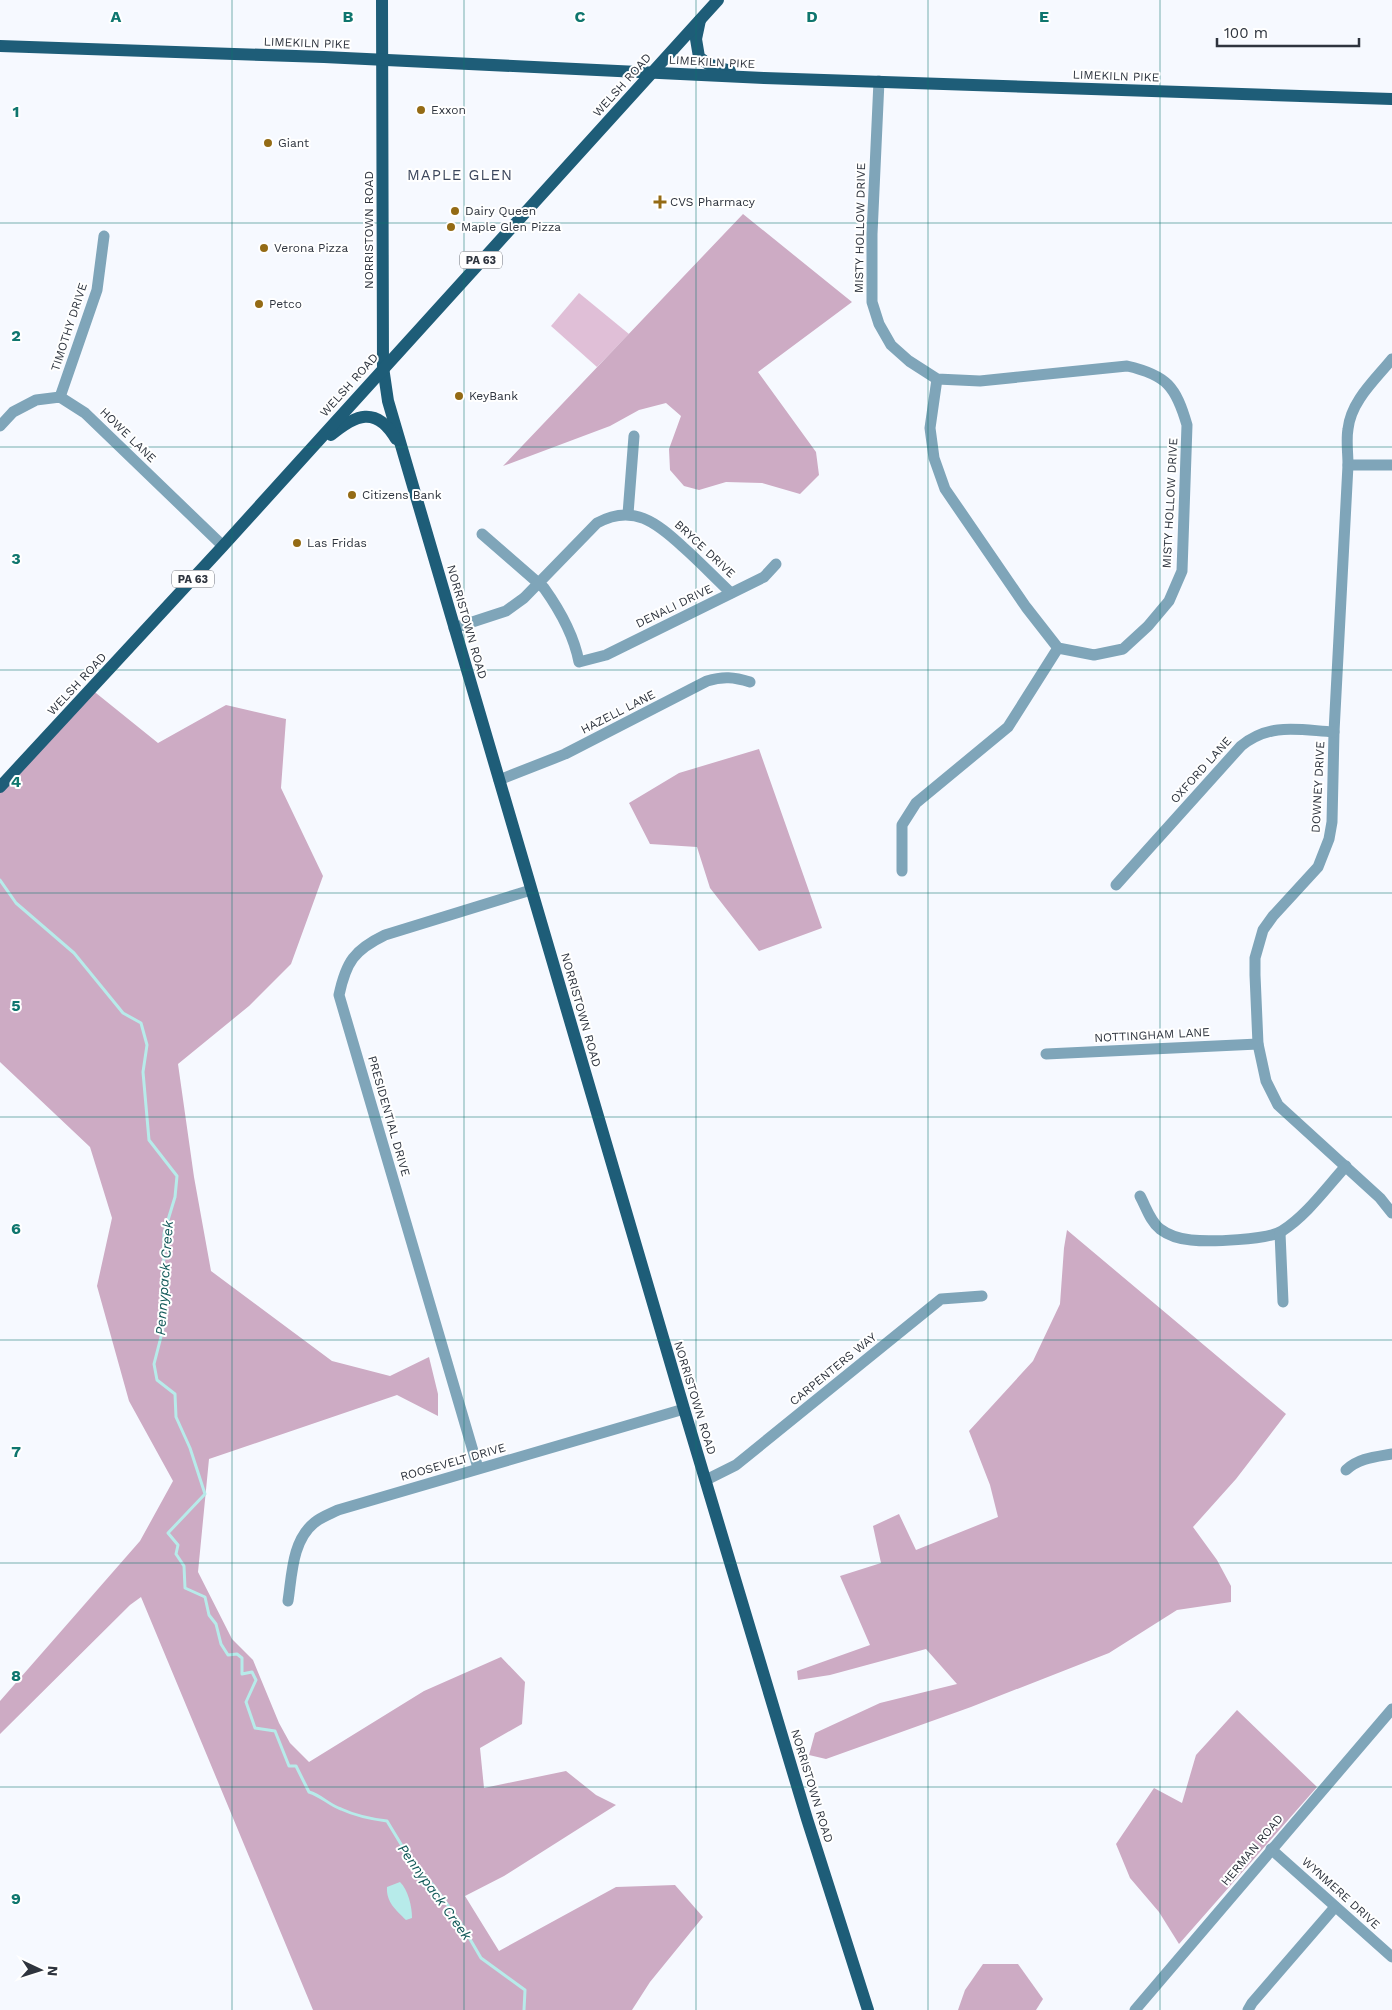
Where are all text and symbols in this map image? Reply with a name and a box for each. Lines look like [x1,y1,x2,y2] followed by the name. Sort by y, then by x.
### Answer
[111,7,122,26] text: A
[343,7,354,26] text: B
[575,7,586,26] text: C
[806,7,818,26] text: D
[1039,7,1049,26] text: E
[1217,15,1360,47] scale bar
[1224,24,1268,42] text: 100 m
[264,34,351,52] street label: LIMEKILN PIKE
[590,51,654,119] street label: WELSH ROAD
[668,53,756,71] street label: LIMEKILN PIKE
[1073,67,1160,85] street label: LIMEKILN PIKE
[13,102,19,121] text: 1
[431,103,466,117] place label: Exxon
[415,104,427,116] marker: Exxon
[278,136,309,150] place label: Giant
[262,137,274,149] marker: Giant
[852,162,868,293] street label: MISTY HOLLOW DRIVE
[407,166,513,184] district label: MAPLE GLEN
[362,171,376,289] street label: NORRISTOWN ROAD
[670,195,756,209] place label: CVS Pharmacy
[654,196,666,208] marker: CVS Pharmacy
[465,204,536,218] place label: Dairy Queen
[449,205,461,217] marker: Dairy Queen
[461,220,561,234] place label: Maple Glen Pizza
[445,221,457,233] marker: Maple Glen Pizza
[274,241,348,255] place label: Verona Pizza
[258,242,270,254] marker: Verona Pizza
[460,252,502,268] road number: PA 63
[48,281,90,373] street label: TIMOTHY DRIVE
[269,297,302,311] place label: Petco
[253,298,265,310] marker: Petco
[11,326,21,345] text: 2
[317,351,381,419] street label: WELSH ROAD
[469,389,518,403] place label: KeyBank
[453,390,465,402] marker: KeyBank
[97,405,159,465] street label: HOWE LANE
[1160,437,1180,569] street label: MISTY HOLLOW DRIVE
[362,488,442,502] place label: Citizens Bank
[346,489,358,501] marker: Citizens Bank
[672,517,738,581] street label: BRYCE DRIVE
[307,536,367,550] place label: Las Fridas
[291,537,303,549] marker: Las Fridas
[11,549,21,568] text: 3
[444,563,490,681] street label: NORRISTOWN ROAD
[172,570,214,588] road number: PA 63
[633,581,715,631] street label: DENALI DRIVE
[45,650,109,718] street label: WELSH ROAD
[578,687,658,737] street label: HAZELL LANE
[1168,734,1235,806] street label: OXFORD LANE
[1309,741,1327,833] street label: DOWNEY DRIVE
[11,772,21,791] text: 4
[558,951,604,1069] street label: NORRISTOWN ROAD
[11,996,21,1015] text: 5
[1094,1025,1210,1045] street label: NOTTINGHAM LANE
[365,1054,413,1178] street label: PRESIDENTIAL DRIVE
[11,1219,21,1238] text: 6
[152,1220,176,1336] water label: Pennypack Creek
[787,1330,879,1408] street label: CARPENTERS WAY
[671,1339,719,1457] street label: NORRISTOWN ROAD
[399,1440,508,1484] street label: ROOSEVELT DRIVE
[11,1442,21,1461] text: 7
[11,1666,21,1685] text: 8
[788,1727,836,1845] street label: NORRISTOWN ROAD
[1218,1812,1286,1888] street label: HERMAN ROAD
[395,1841,476,1944] water label: Pennypack Creek
[1299,1854,1383,1932] street label: WYNMERE DRIVE
[11,1889,21,1908] text: 9
[15,1945,65,1995] north arrow
[45,1965,61,1977] text: N

